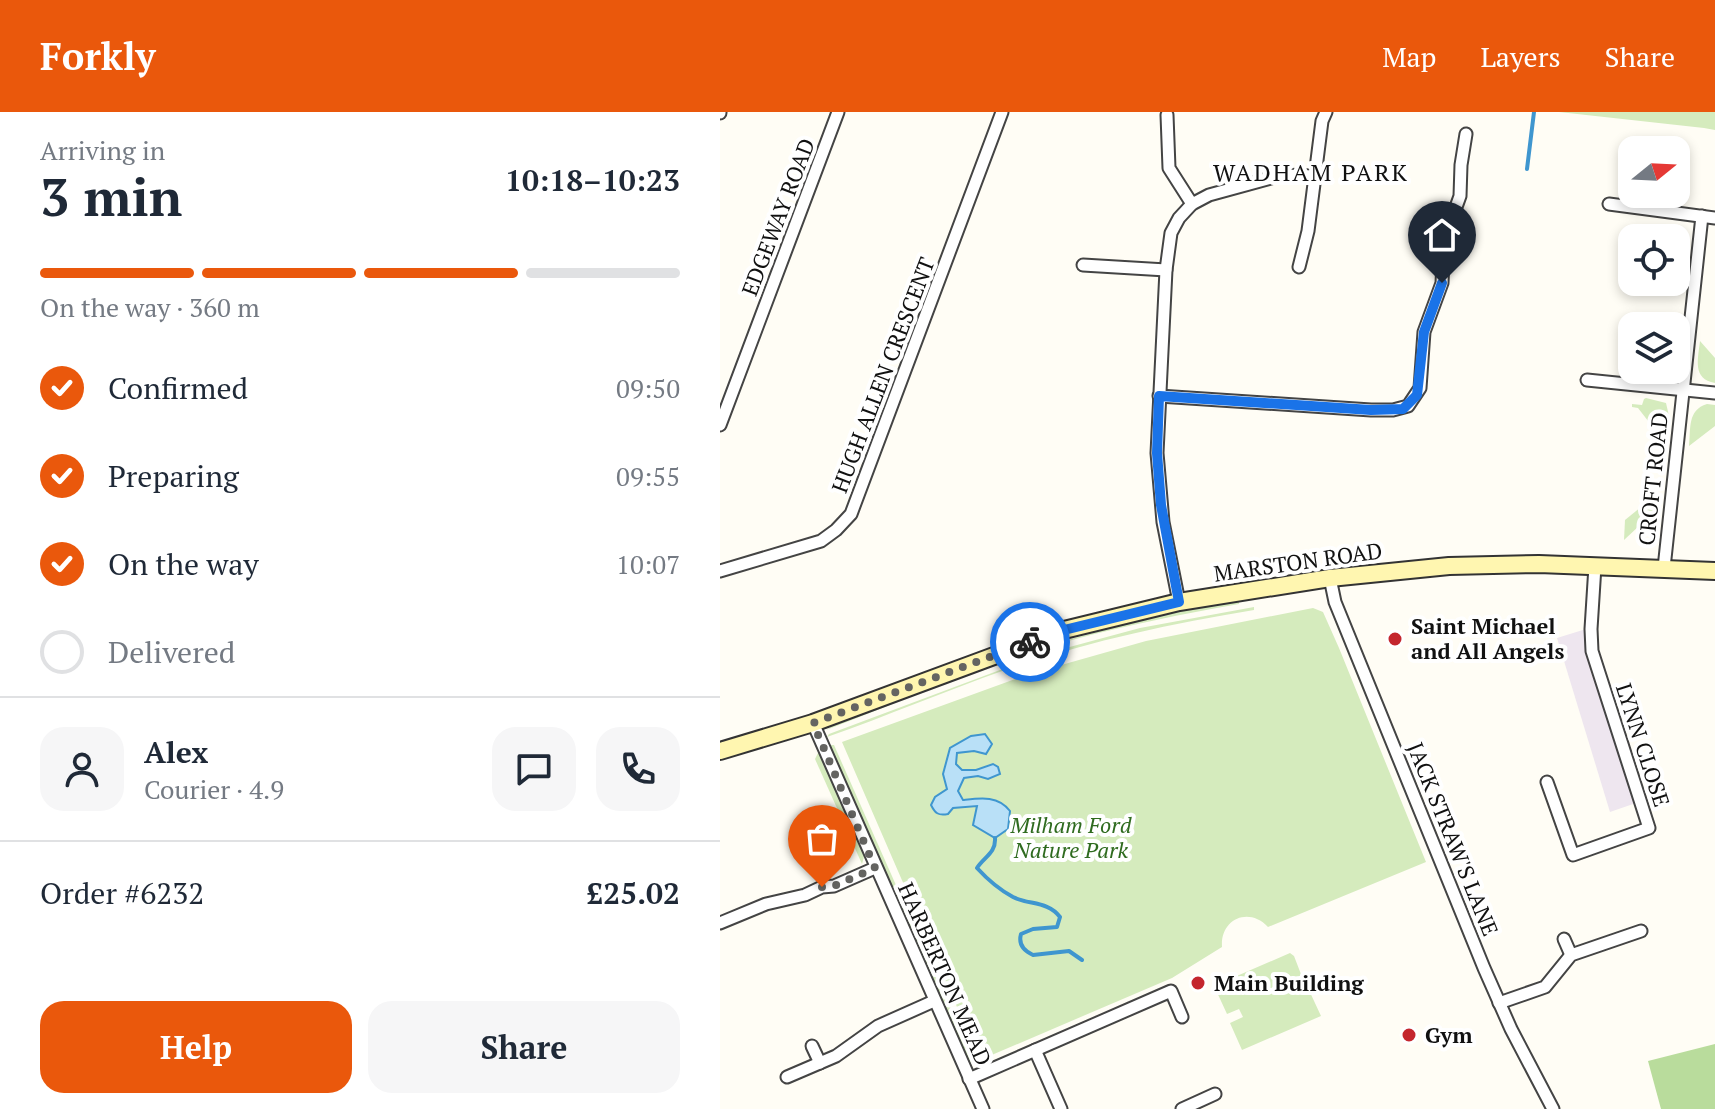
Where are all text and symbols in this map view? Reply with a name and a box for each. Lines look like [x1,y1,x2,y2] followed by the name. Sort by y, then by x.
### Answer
[40,31,156,81] text: Forkly
[1382,38,1436,75] text: Map
[1480,38,1561,75] text: Layers
[1605,38,1675,75] text: Share
[40,133,165,167] text: Arriving in
[734,134,821,300] street label: EDGEWAY ROAD
[1618,136,1690,208] north arrow
[1618,136,1690,384] map controls
[1213,156,1409,188] district label: WADHAM PARK
[505,160,680,200] text: 10:18–10:23
[40,162,182,231] text: 3 min
[1408,201,1476,283] pin
[1420,213,1464,257] icon: home
[1618,224,1690,296] button: locate
[824,253,941,497] street label: HUGH ALLEN CRESCENT
[40,290,260,324] text: On the way · 360 m
[1618,312,1690,384] button: layers
[40,366,84,410] icon: check
[108,368,248,408] text: Confirmed
[616,371,680,405] text: 09:50
[1631,411,1674,547] street label: CROFT ROAD
[40,454,84,498] icon: check
[108,456,239,496] text: Preparing
[616,459,680,493] text: 09:55
[1212,535,1384,588] street label: MARSTON ROAD
[40,542,84,586] icon: check
[108,544,259,584] text: On the way
[616,547,680,581] text: 10:07
[990,602,1070,682] courier
[1411,611,1564,665] place label: Saint Michael and All Angels
[1008,620,1052,664] icon: bike
[1386,630,1404,648] marker: Saint Michael and All Angels
[108,632,235,672] text: Delivered
[1610,679,1677,810] street label: LYNN CLOSE
[40,727,124,811] button: person
[492,727,576,811] button: chat
[596,727,680,811] button: phone
[144,732,208,772] text: Alex
[1401,738,1506,940] street label: JACK STRAW'S LANE
[144,772,284,806] text: Courier · 4.9
[788,805,856,887] pin
[1010,810,1133,864] park label: Milham Ford Nature Park
[800,817,844,861] icon: bag
[40,873,204,913] text: Order #6232
[586,873,680,913] text: £25.02
[892,878,999,1070] street label: HARBERTON MEAD
[1214,968,1364,997] place label: Main Building
[1189,974,1207,992] marker: Main Building
[40,1001,352,1093] button: Help
[368,1001,680,1093] button: Share
[1425,1020,1473,1049] place label: Gym
[1400,1026,1418,1044] marker: Gym

